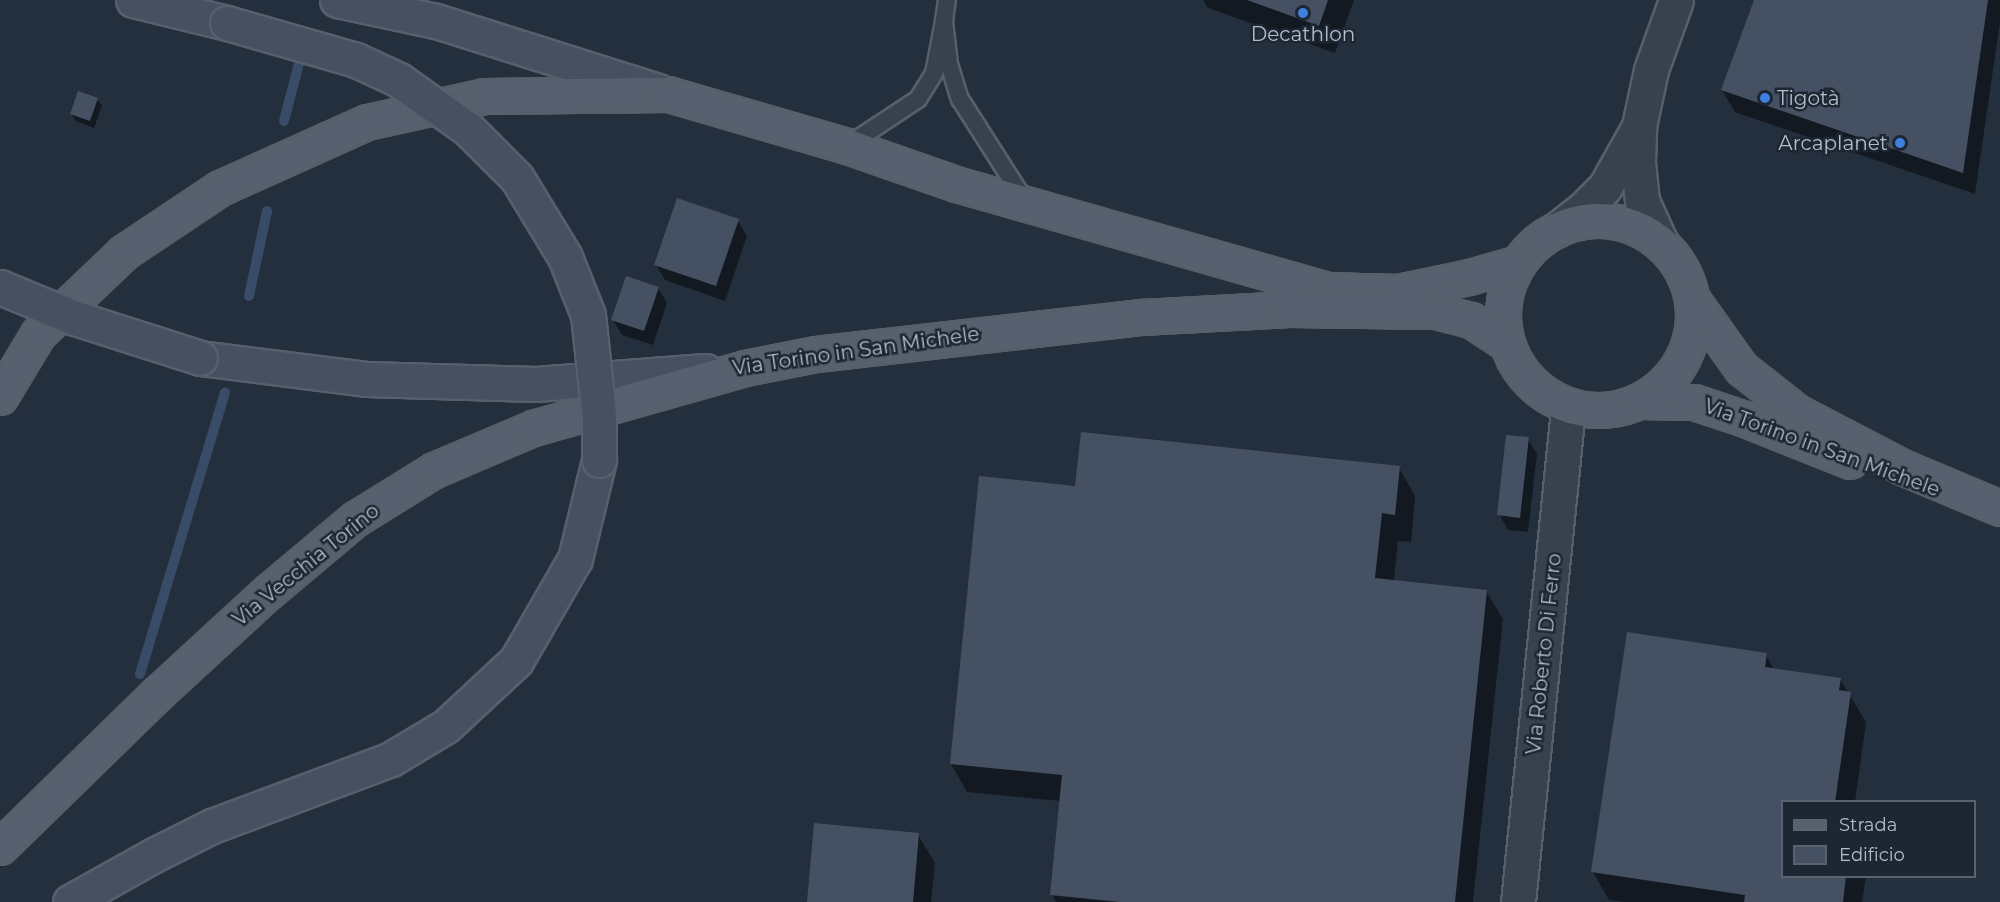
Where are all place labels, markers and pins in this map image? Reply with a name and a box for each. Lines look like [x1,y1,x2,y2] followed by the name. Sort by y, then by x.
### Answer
[1296,6,1310,20] marker: Decathlon
[1251,22,1355,46] place label: Decathlon
[1777,86,1840,110] place label: Tigotà
[1758,91,1772,105] marker: Tigotà
[1778,131,1888,155] place label: Arcaplanet
[1893,136,1907,150] marker: Arcaplanet

